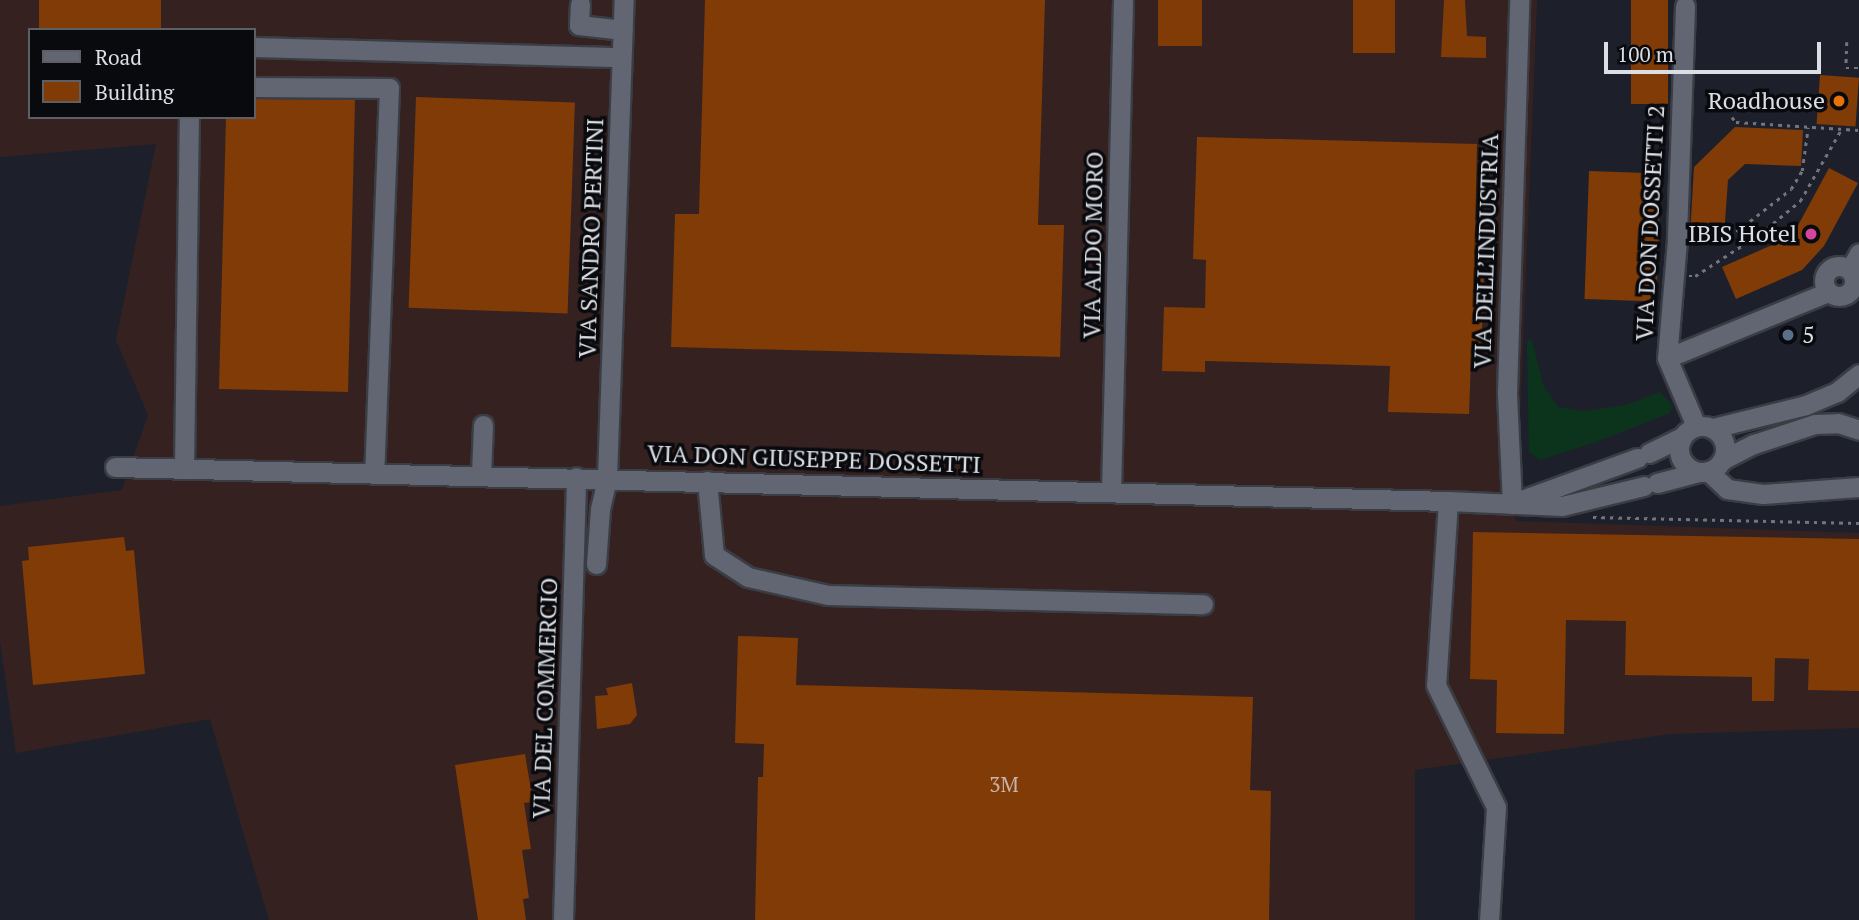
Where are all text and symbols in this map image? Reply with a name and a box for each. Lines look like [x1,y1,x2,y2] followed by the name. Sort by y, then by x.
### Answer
[28,28,256,119] legend
[1607,28,1824,72] scale bar
[1617,40,1674,68] text: 100 m
[95,43,142,71] text: Road
[95,78,174,106] text: Building
[1708,87,1825,115] place label: Roadhouse
[1831,93,1847,109] marker: Roadhouse
[1629,104,1671,342] street label: VIA DON DOSSETTI 2
[572,117,610,359] street label: VIA SANDRO PERTINI
[1467,133,1505,369] street label: VIA DELL’INDUSTRIA
[1077,151,1109,339] street label: VIA ALDO MORO
[1688,220,1797,248] place label: IBIS Hotel
[1803,226,1819,242] marker: IBIS Hotel
[1802,321,1815,349] place label: 5
[1780,327,1796,343] marker: 5
[647,439,981,479] street label: VIA DON GIUSEPPE DOSSETTI
[526,577,564,819] street label: VIA DEL COMMERCIO
[989,771,1019,797] house number: 3M

